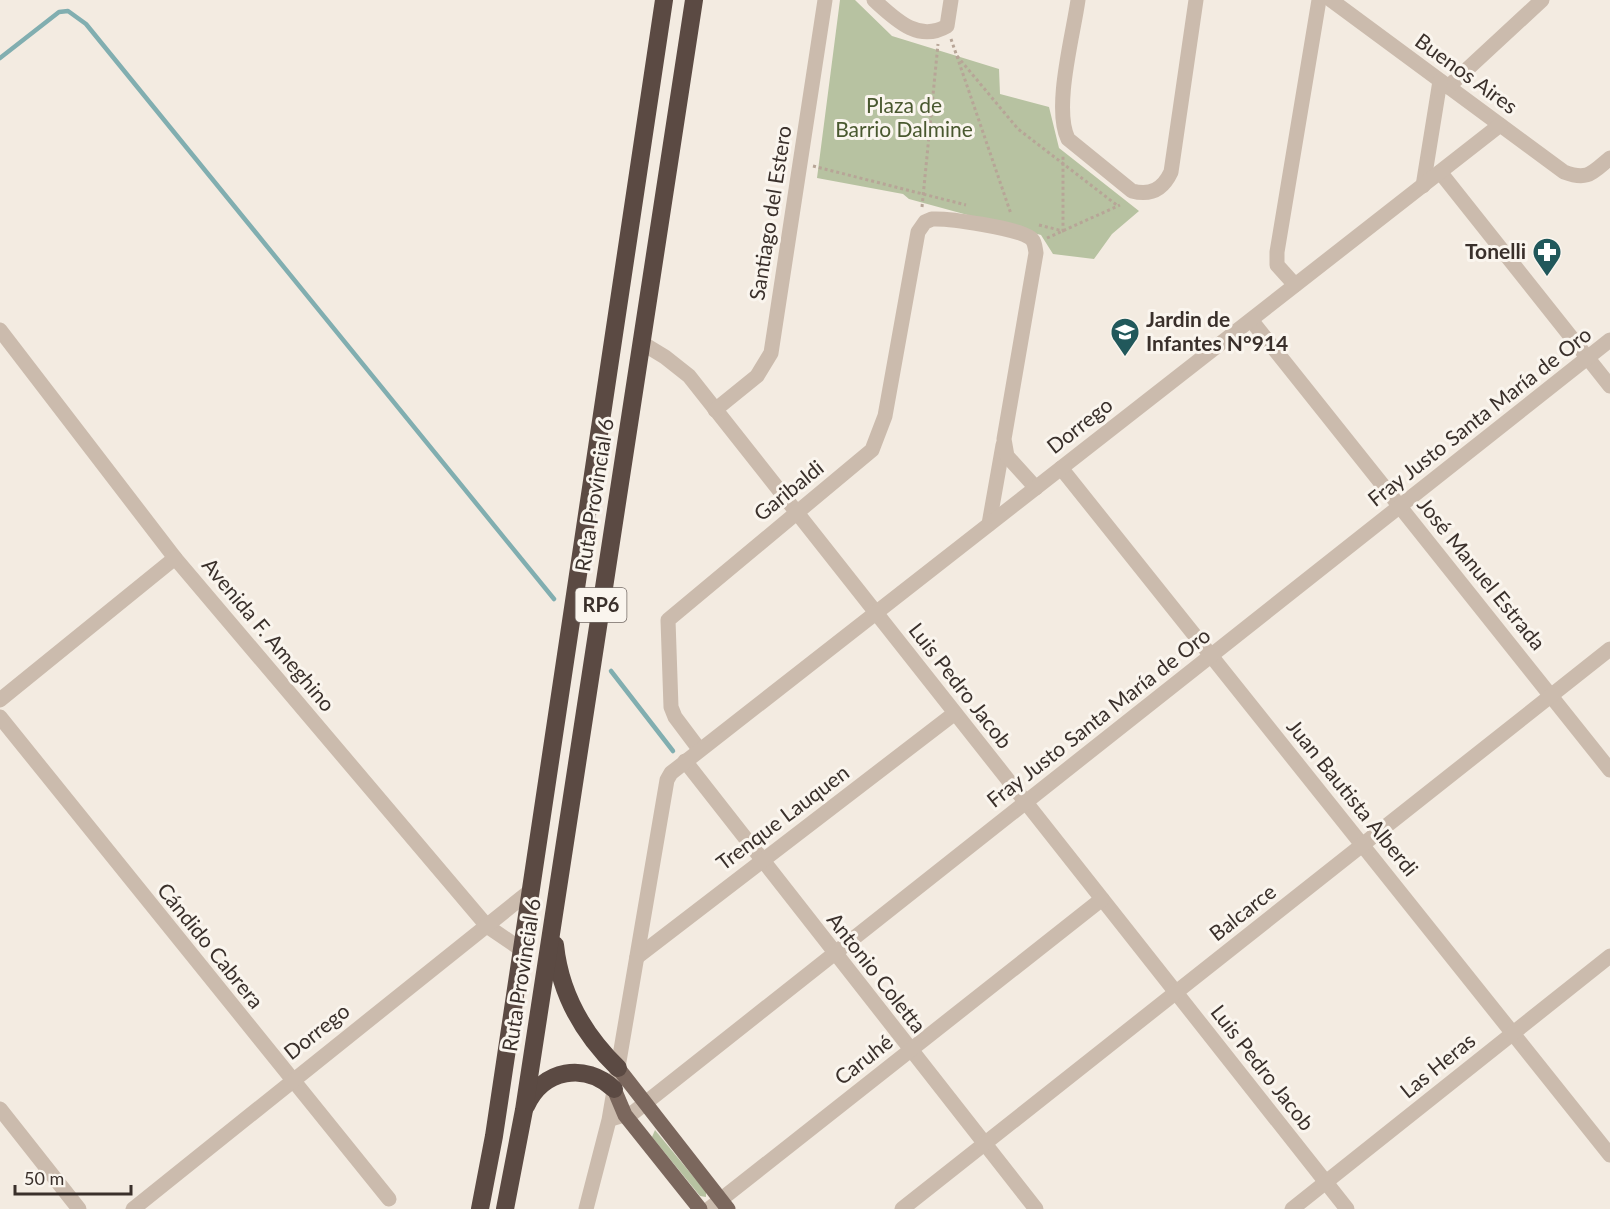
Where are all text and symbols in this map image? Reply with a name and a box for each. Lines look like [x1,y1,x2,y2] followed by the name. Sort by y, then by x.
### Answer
[1411,27,1523,118] street label: Buenos Aires
[835,92,973,141] park label: Plaza de Barrio Dalmine
[743,124,796,302] street label: Santiago del Estero
[1531,236,1563,278] pharmacy icon: Tonelli
[1465,238,1526,263] place label: Tonelli
[1146,306,1288,355] place label: Jardin de Infantes N°914
[1109,316,1141,358] school or university icon: Jardin de Infantes N°914
[1362,321,1596,511] street label: Fray Justo Santa María de Oro
[1041,391,1117,458] street label: Dorrego
[569,416,618,573] street label: Ruta Provincial 6
[748,454,828,525] street label: Garibaldi
[1413,492,1551,654] street label: José Manuel Estrada
[198,552,341,716] street label: Avenida F. Ameghino
[576,588,626,622] road number: RP6
[904,617,1018,753] street label: Luis Pedro Jacob
[981,622,1215,812] street label: Fray Justo Santa María de Oro
[1282,714,1424,880] street label: Juan Bautista Alberdi
[711,759,853,875] street label: Trenque Lauquen
[153,877,269,1013] street label: Cándido Cabrera
[1204,878,1280,945] street label: Balcarce
[496,896,545,1053] street label: Ruta Provincial 6
[822,907,932,1037] street label: Antonio Coletta
[278,997,354,1064] street label: Dorrego
[1206,999,1320,1135] street label: Luis Pedro Jacob
[1394,1027,1480,1103] street label: Las Heras
[829,1028,897,1089] street label: Caruhé
[15,1158,130,1196] scale bar
[24,1167,64,1189] text: 50 m

